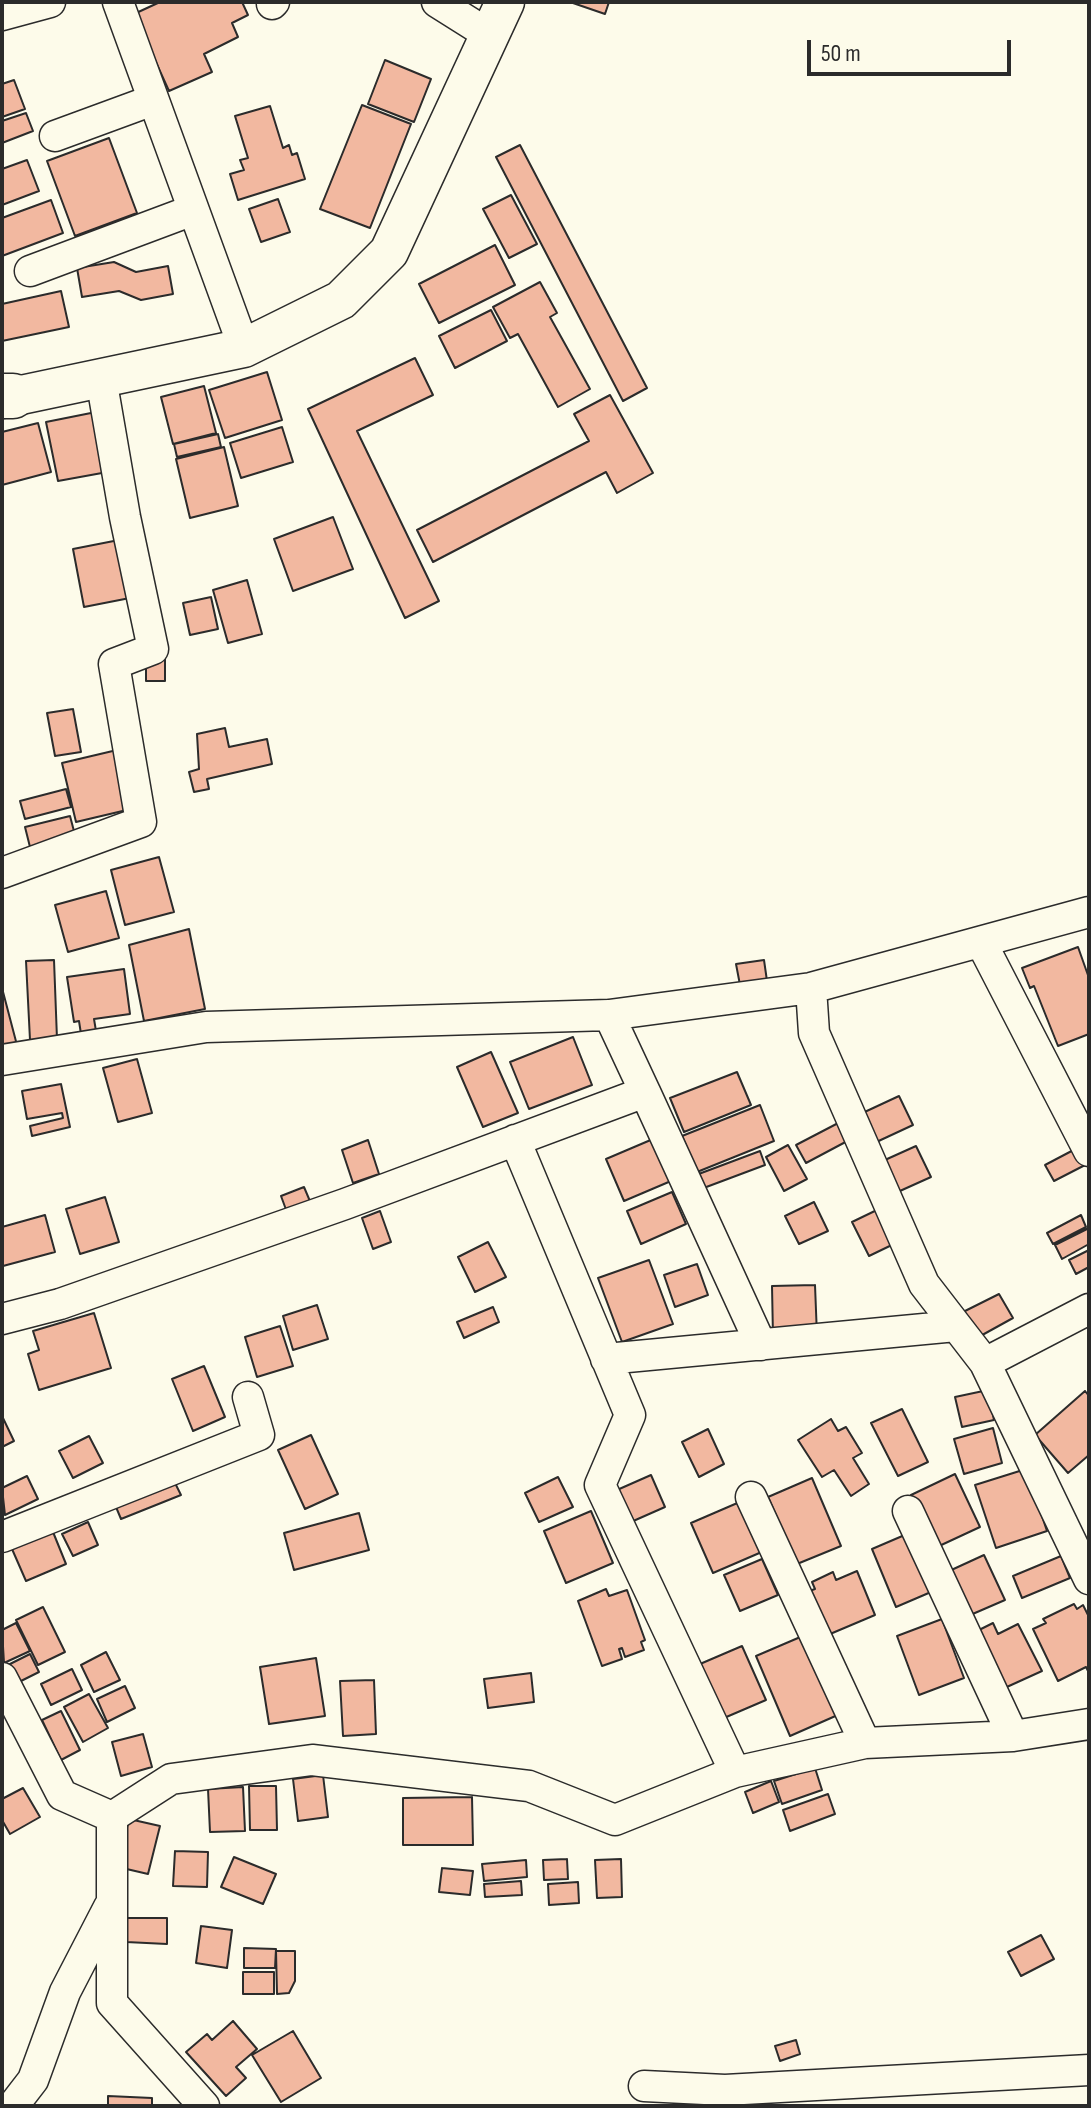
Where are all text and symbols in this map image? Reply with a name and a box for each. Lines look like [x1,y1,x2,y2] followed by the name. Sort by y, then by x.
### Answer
[811,24,1015,74] scale bar
[821,39,861,68] text: 50 m

